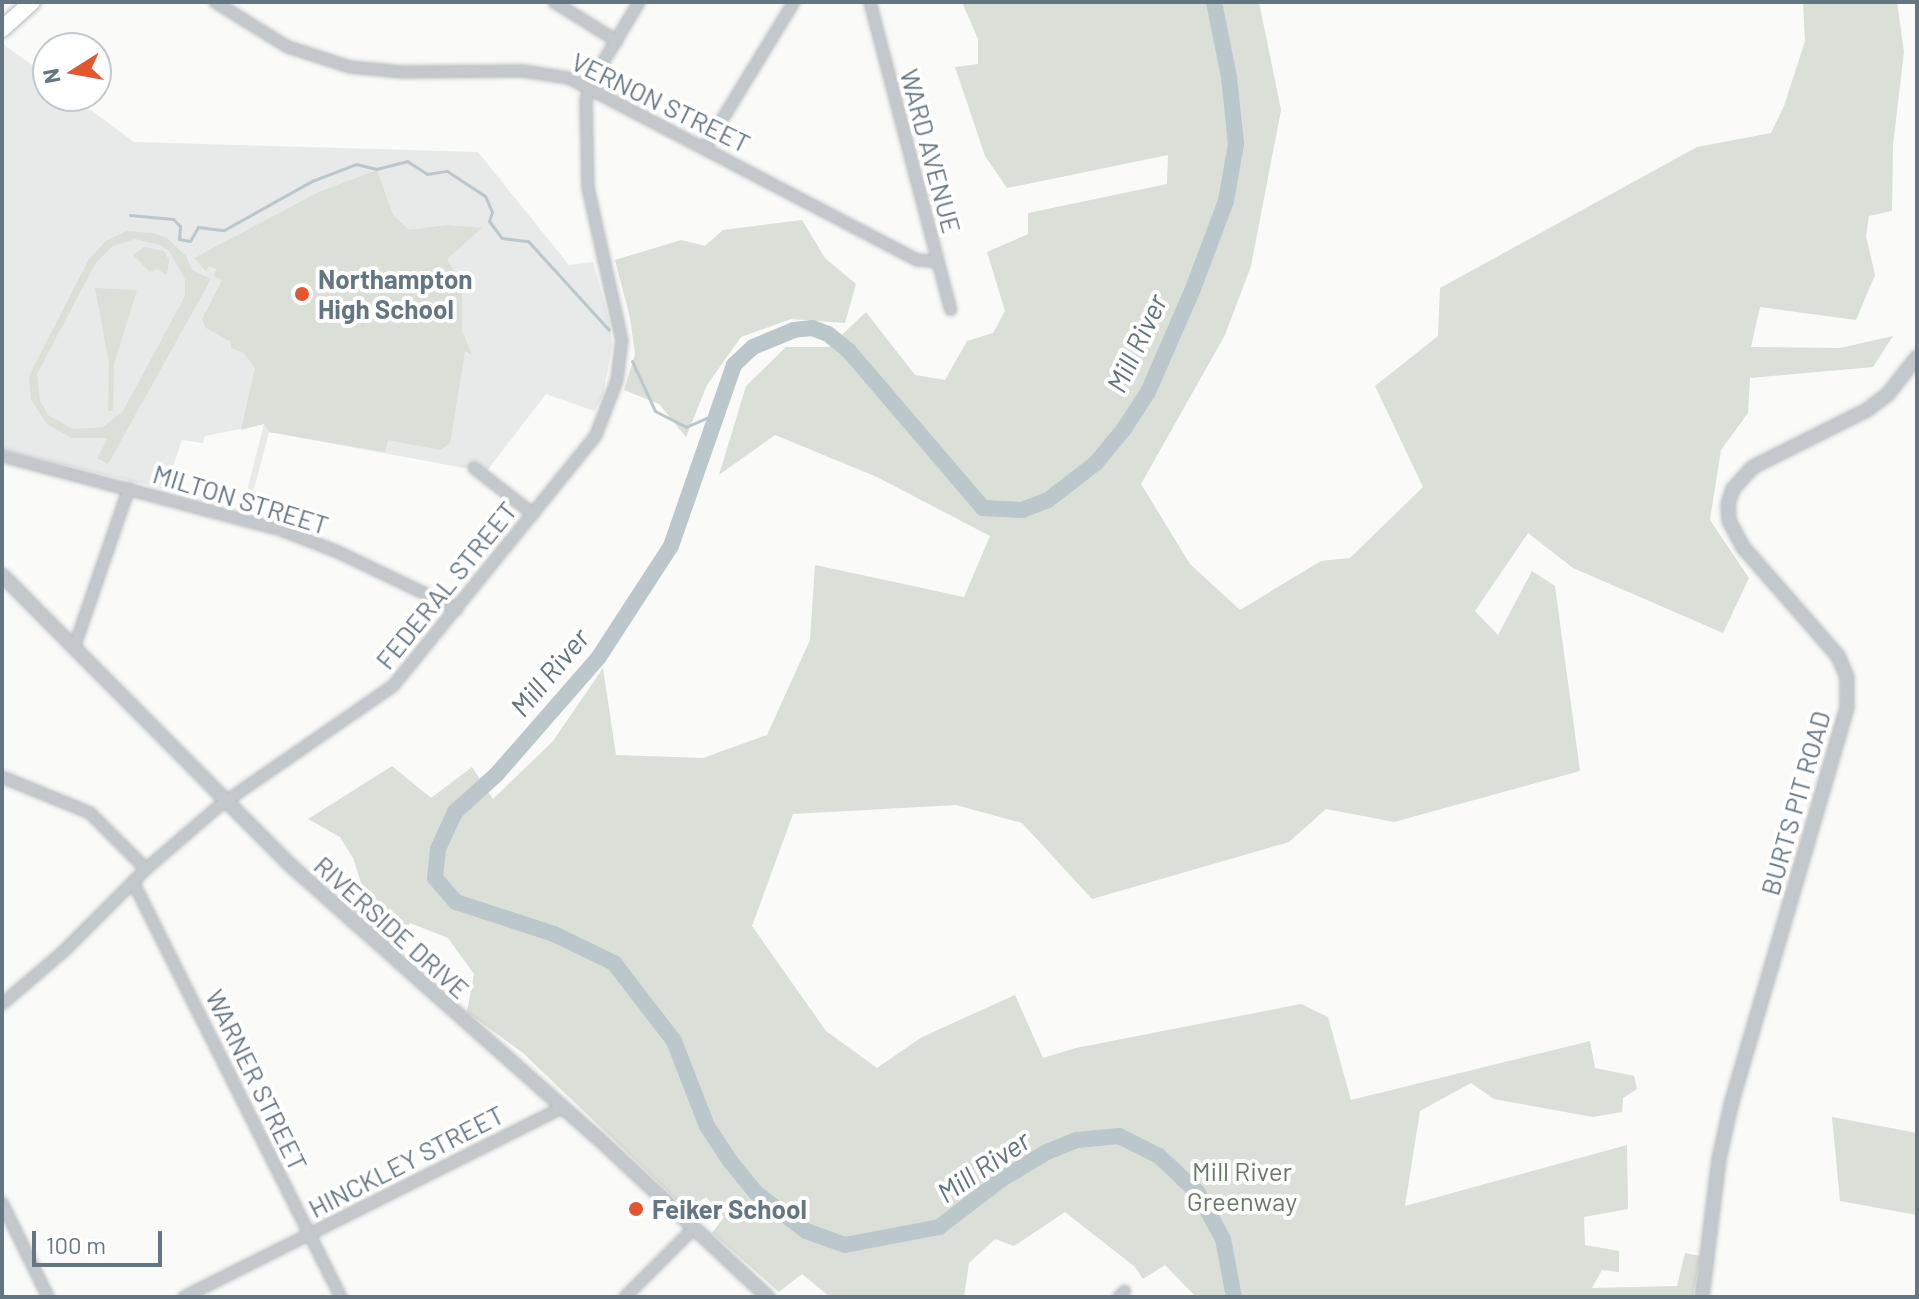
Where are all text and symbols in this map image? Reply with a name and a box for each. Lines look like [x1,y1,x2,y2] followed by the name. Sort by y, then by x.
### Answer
[32,32,112,112] north arrow
[567,45,755,159] street label: VERNON STREET
[894,65,968,237] street label: WARD AVENUE
[36,67,65,86] text: N
[318,263,473,324] place label: Northampton High School
[293,285,311,303] marker: Northampton High School
[1099,288,1173,398] water label: Mill River
[150,458,332,540] street label: MILTON STREET
[369,495,523,675] street label: FEDERAL STREET
[502,621,596,723] water label: Mill River
[1754,707,1836,899] street label: BURTS PIT ROAD
[308,849,476,1005] street label: RIVERSIDE DRIVE
[200,984,314,1176] street label: WARNER STREET
[303,1098,509,1224] street label: HINCKLEY STREET
[930,1123,1036,1209] water label: Mill River
[1187,1155,1297,1216] park label: Mill River Greenway
[652,1193,807,1225] place label: Feiker School
[627,1200,645,1218] marker: Feiker School
[36,1215,166,1265] scale bar
[46,1230,106,1259] text: 100 m

